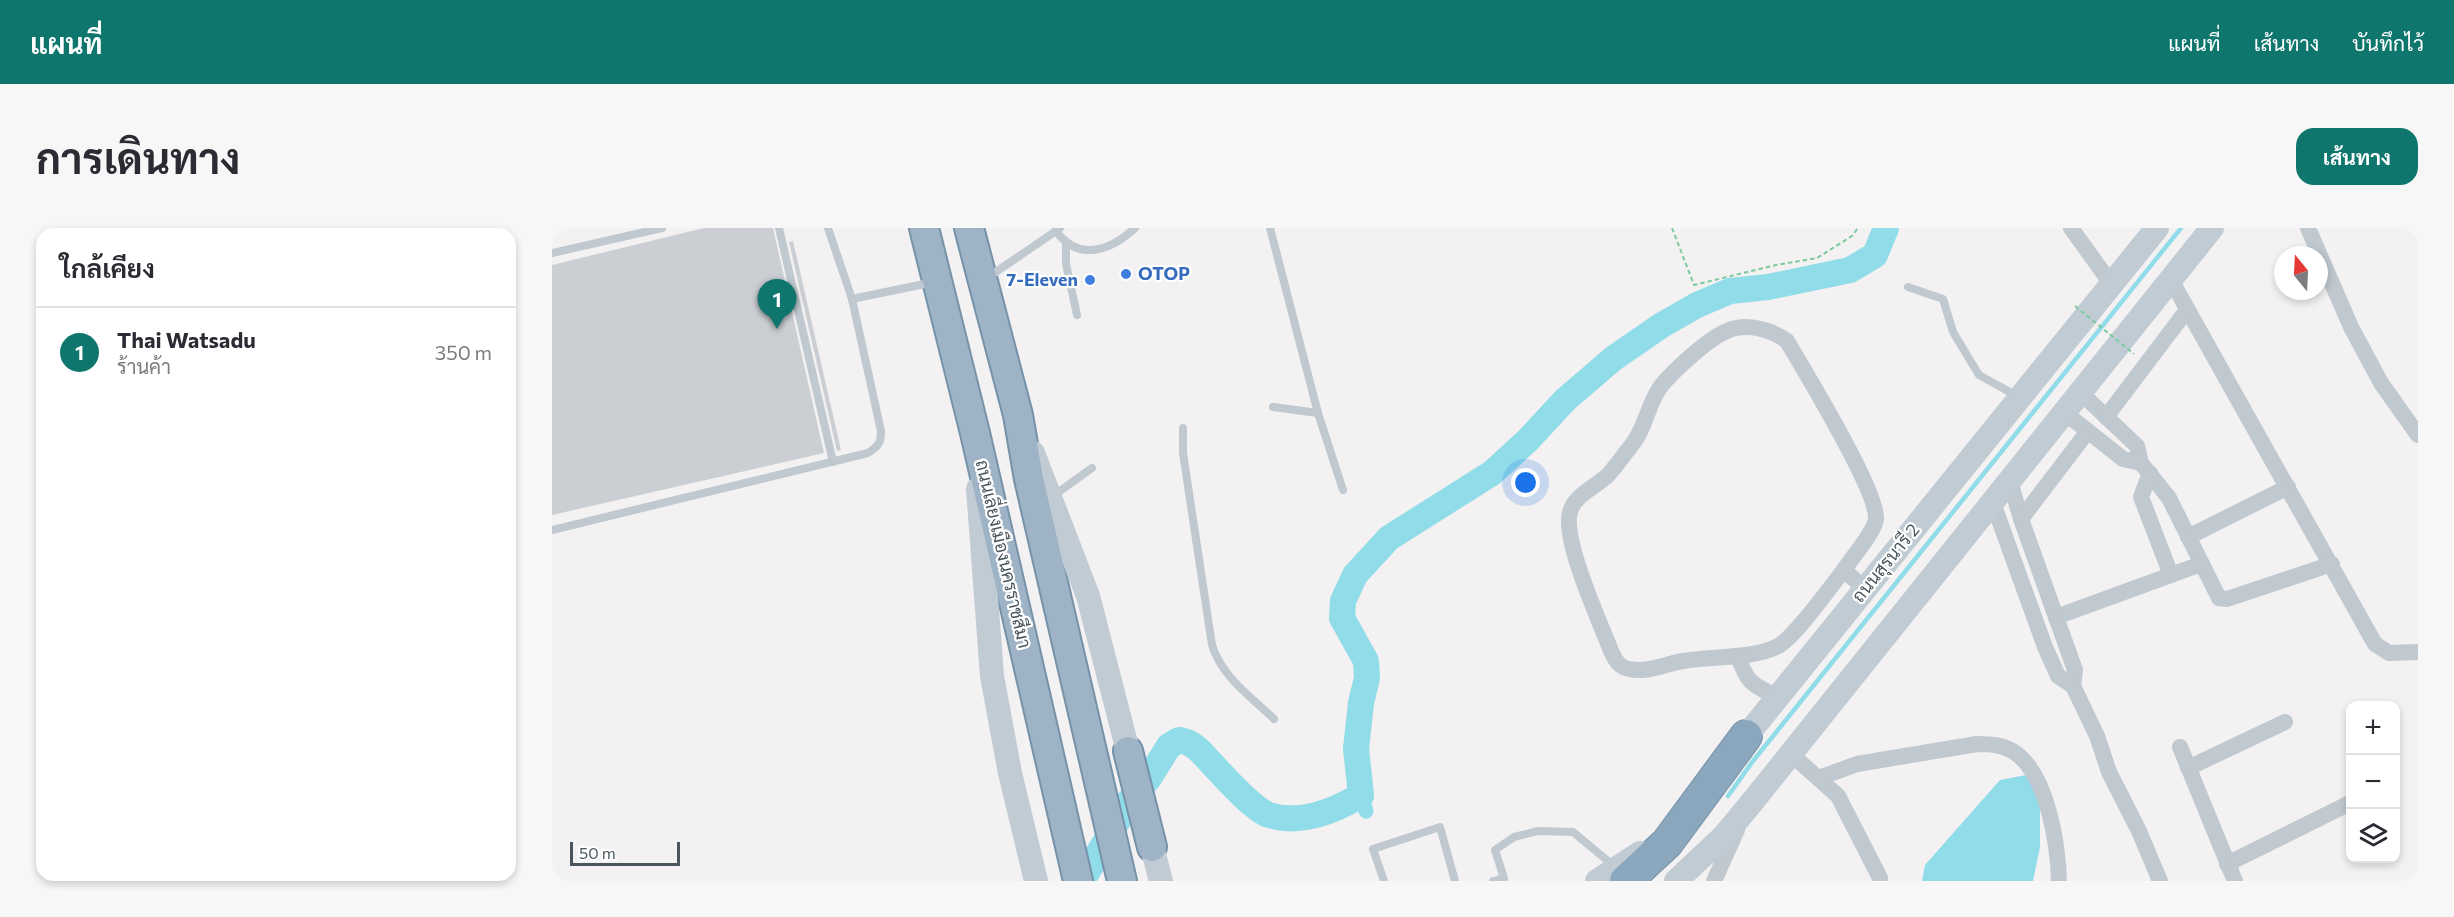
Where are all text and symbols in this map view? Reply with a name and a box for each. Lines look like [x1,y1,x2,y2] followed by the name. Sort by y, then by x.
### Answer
[30,26,103,60] text: แผนที่
[2168,30,2221,55] text: แผนที่
[2254,30,2319,55] text: เส้นทาง
[2352,30,2424,55] text: บันทึกไว้
[2296,128,2418,185] button: เส้นทาง
[36,131,240,183] text: การเดินทาง
[2274,246,2328,300] north arrow
[60,252,155,283] text: ใกล้เคียง
[1138,262,1190,284] place label: OTOP
[1119,267,1133,281] marker: OTOP
[1006,268,1078,290] place label: 7-Eleven
[1083,273,1097,287] marker: 7-Eleven
[758,279,796,329] pin: 1
[117,326,256,353] text: Thai Watsadu
[75,340,84,364] text: 1
[435,340,492,364] text: 350 m
[117,354,171,378] text: ร้านค้า
[972,456,1040,650] street label: ถนนเลี่ยงเมืองนครราชสีมา
[1511,468,1540,497] your location
[1846,518,1925,607] street label: ถนนสุรนารี 2
[2346,701,2400,863] map controls
[2346,701,2400,755] button: +
[2346,755,2400,809] button: −
[2346,809,2400,863] button: layers
[570,839,680,866] scale bar
[579,843,616,862] text: 50 m

